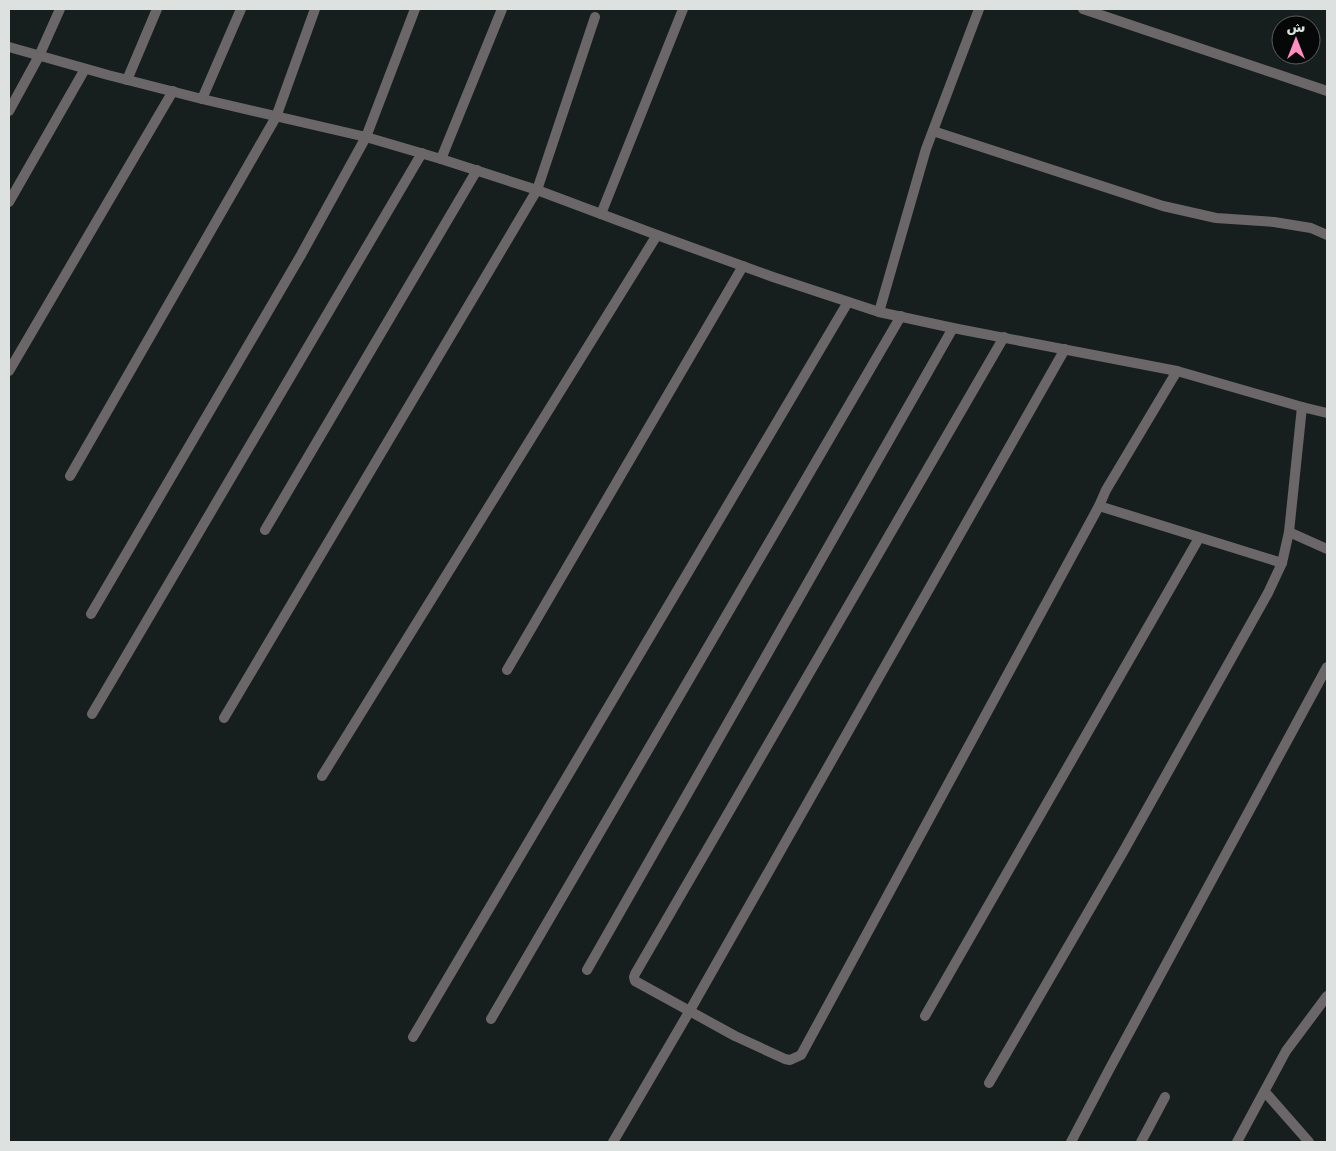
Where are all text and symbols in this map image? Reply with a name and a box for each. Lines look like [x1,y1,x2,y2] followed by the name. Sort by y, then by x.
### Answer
[1271,15,1321,65] north arrow
[1286,19,1306,35] text: ش

